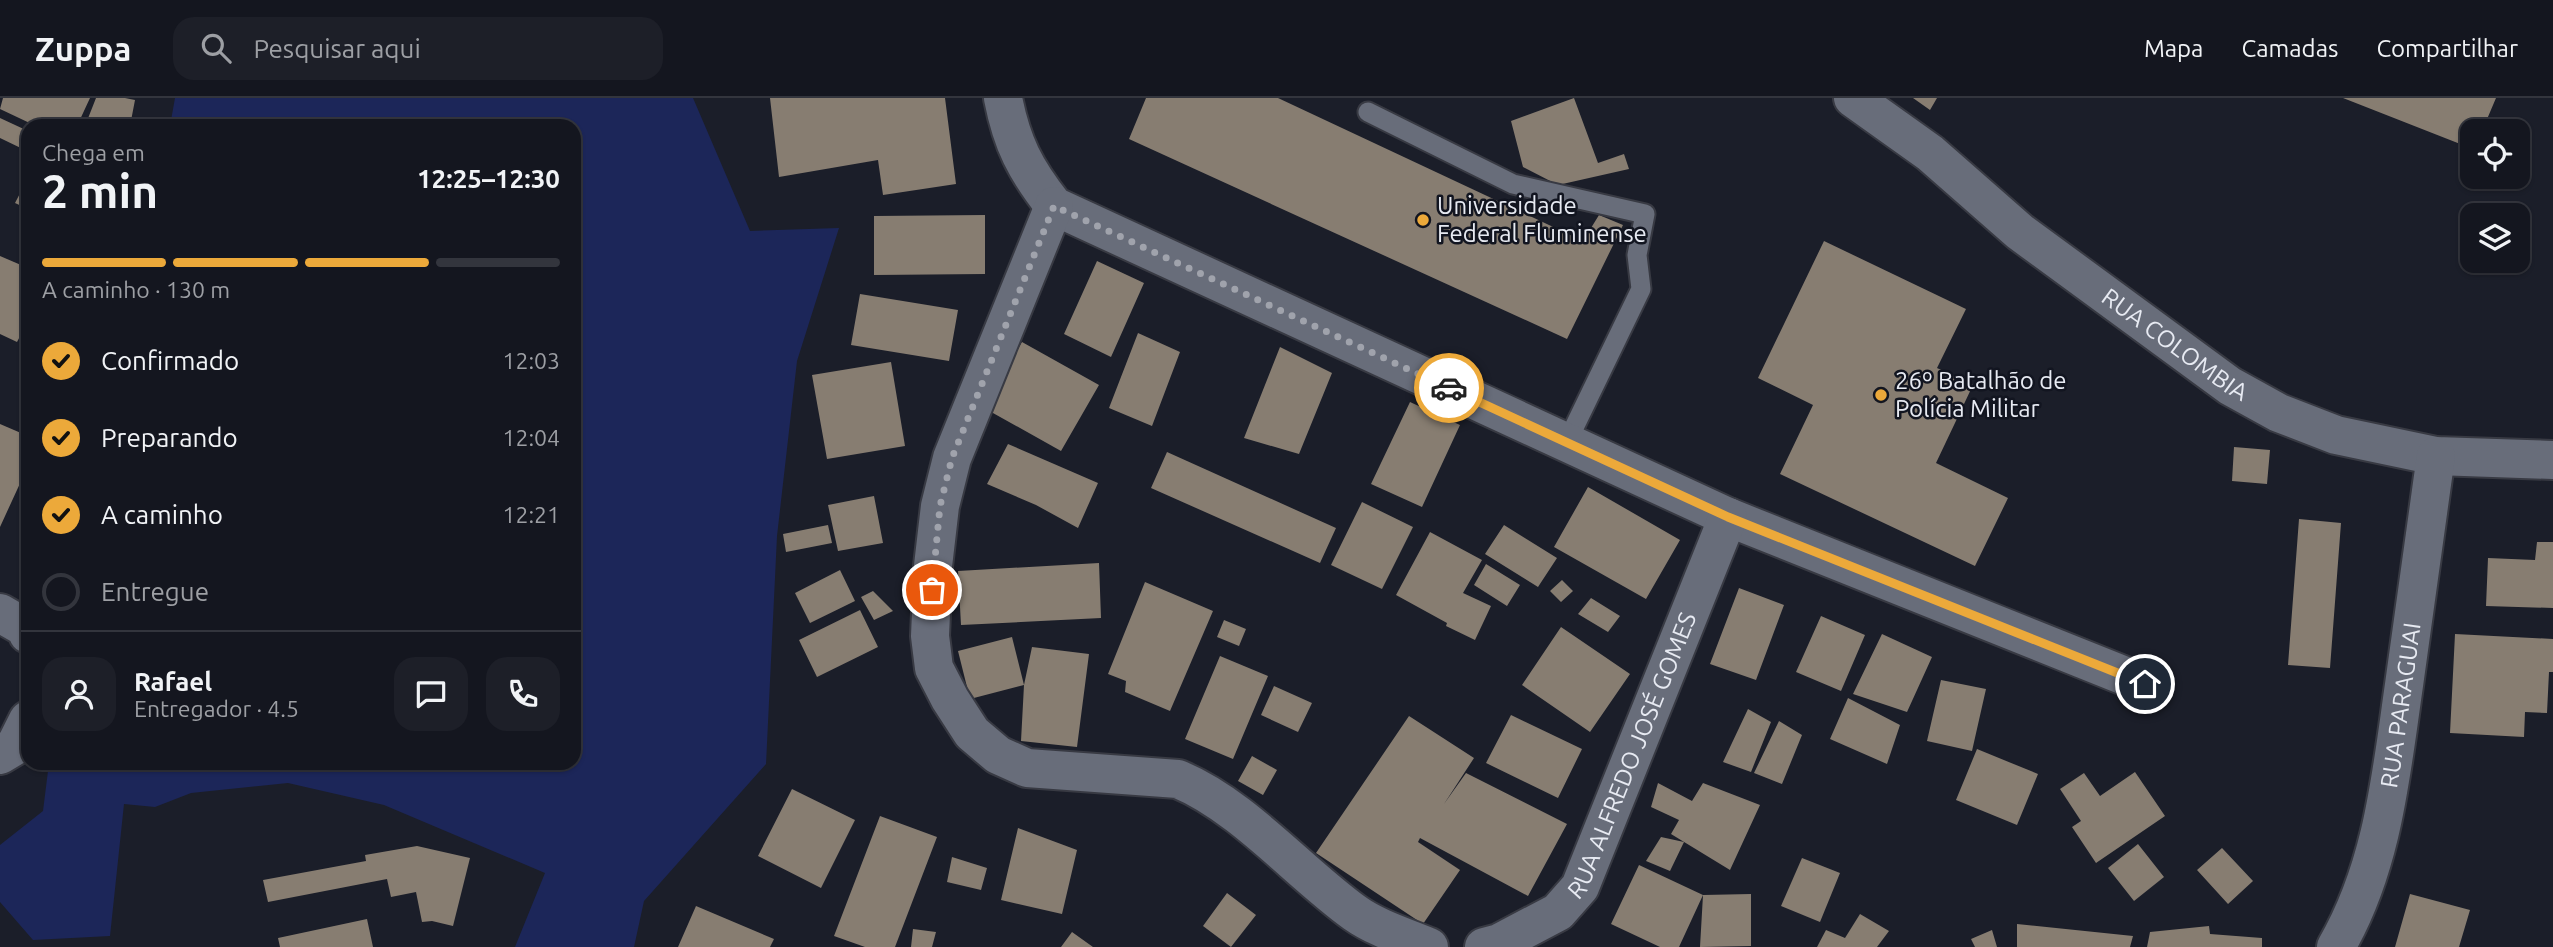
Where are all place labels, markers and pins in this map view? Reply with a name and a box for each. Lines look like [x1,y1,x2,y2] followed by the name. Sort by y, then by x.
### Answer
[1437,192,1647,247] place label: Universidade Federal Fluminense
[1415,212,1431,228] marker: Universidade Federal Fluminense
[1895,367,2067,422] place label: 26º Batalhão de Polícia Militar
[1873,387,1889,403] marker: 26º Batalhão de Polícia Militar
[902,560,962,620] pin
[2115,654,2175,714] pin

